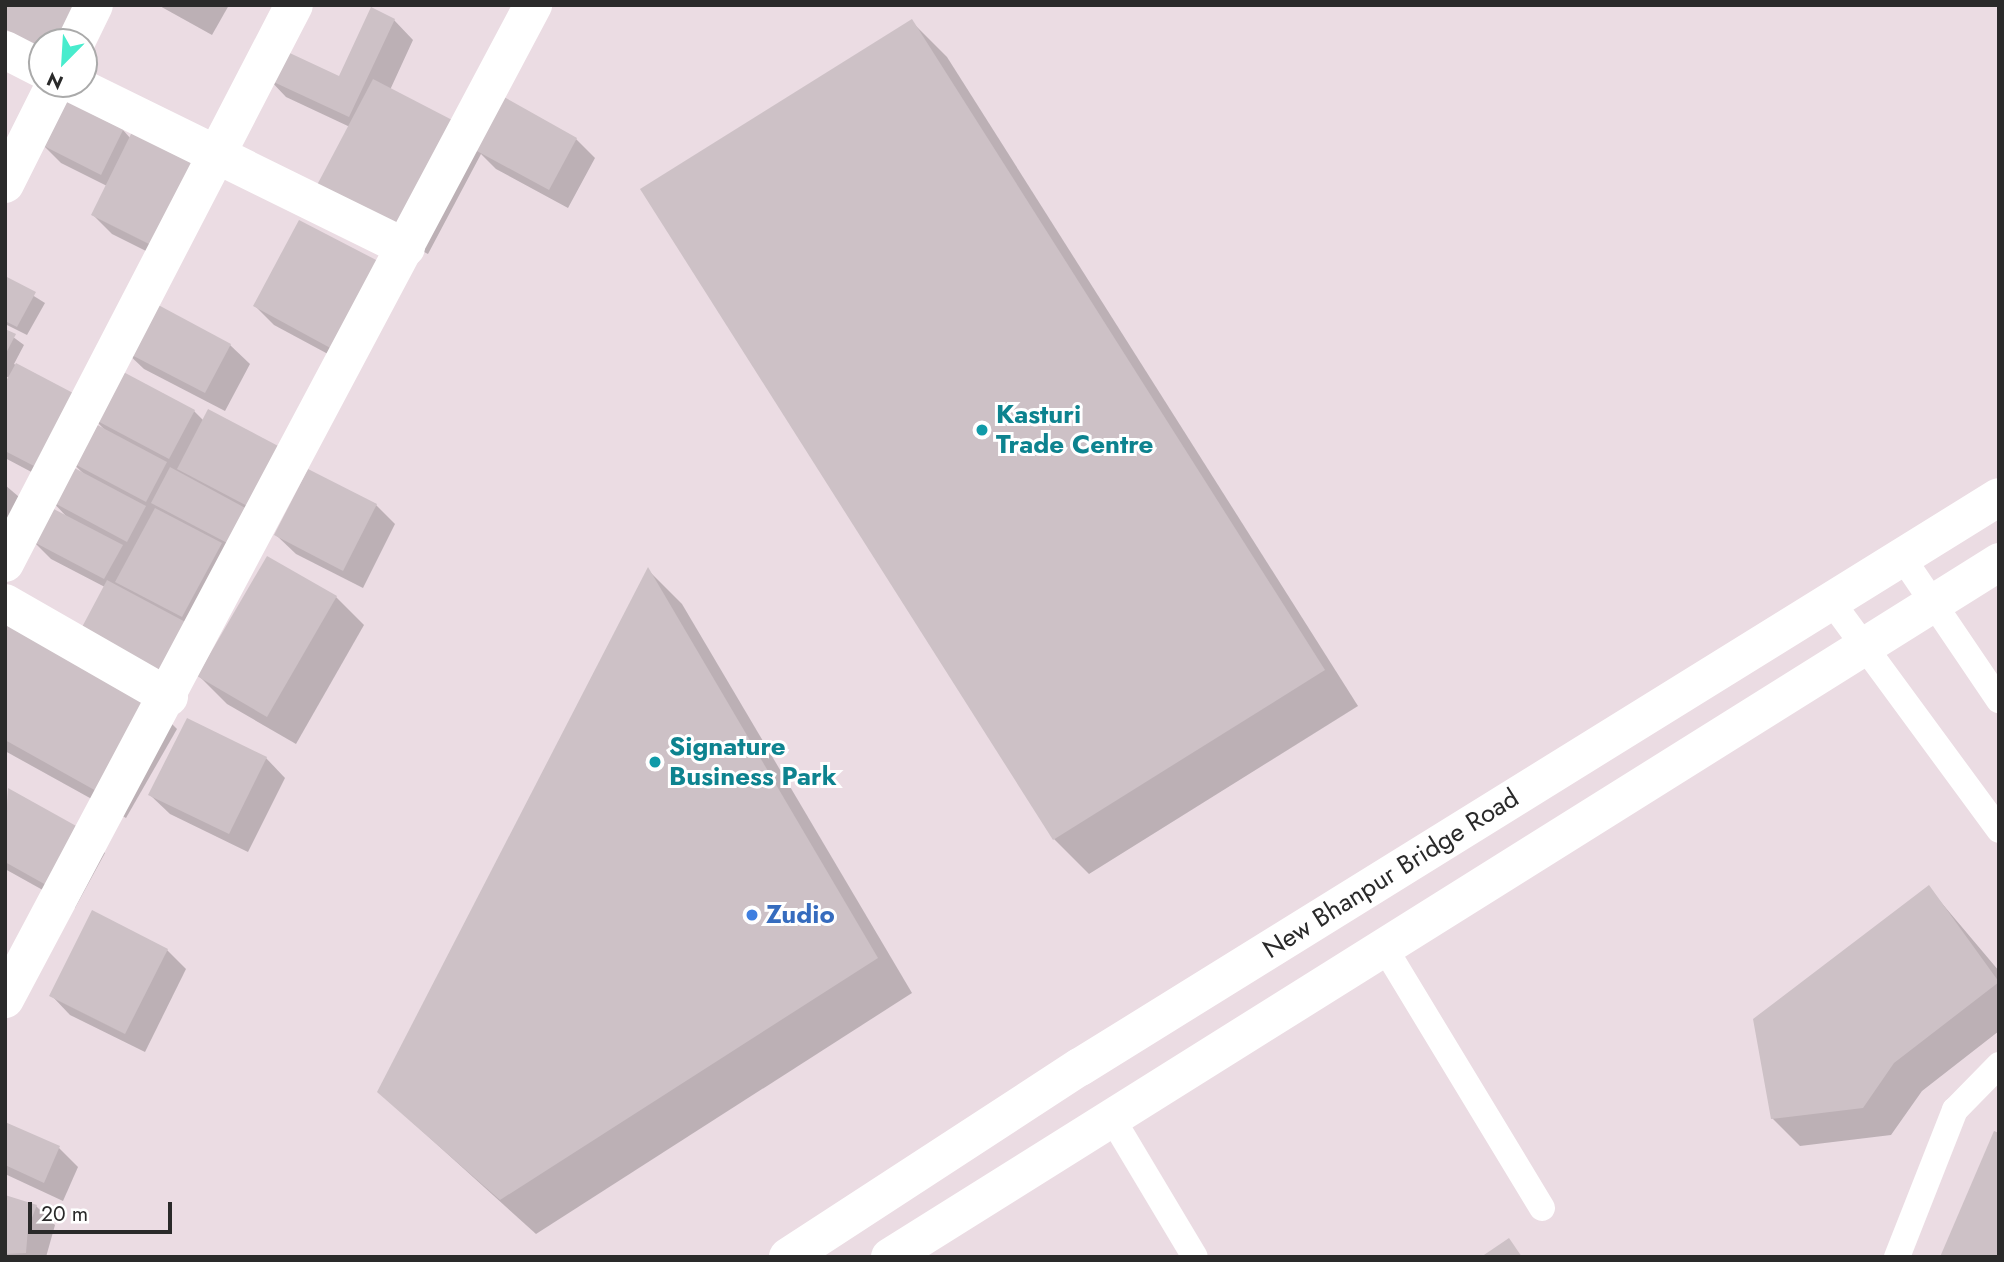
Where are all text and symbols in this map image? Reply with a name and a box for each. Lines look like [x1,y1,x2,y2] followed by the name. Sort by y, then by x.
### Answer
[28,28,98,98] north arrow
[43,65,67,96] text: N
[996,399,1153,460] place label: Kasturi Trade Centre
[974,422,990,438] marker: Kasturi Trade Centre
[669,731,837,792] place label: Signature Business Park
[647,754,663,770] marker: Signature Business Park
[1258,783,1524,965] street label: New Bhanpur Bridge Road
[766,899,835,931] place label: Zudio
[744,907,760,923] marker: Zudio
[32,1188,175,1232] scale bar
[41,1199,88,1229] text: 20 m

